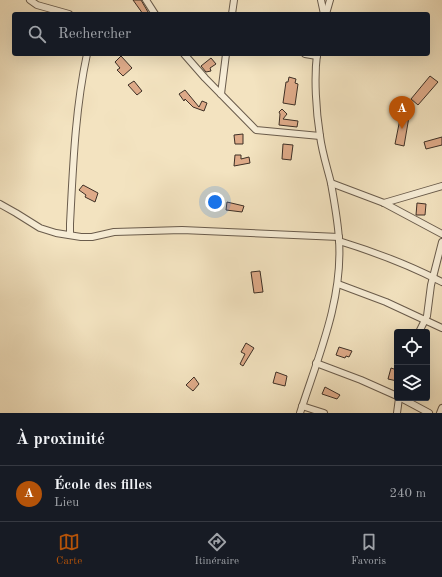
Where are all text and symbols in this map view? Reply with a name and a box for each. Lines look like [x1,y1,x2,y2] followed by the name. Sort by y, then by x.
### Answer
[12,12,430,56] search box
[26,23,48,45] icon: search
[58,27,131,42] text: Rechercher
[389,96,415,129] pin: A
[205,192,225,212] your location
[394,329,430,401] map controls
[394,329,430,365] button: locate
[394,365,430,401] button: layers
[16,431,105,448] text: À proximité
[54,478,152,493] text: École des filles
[24,487,34,500] text: A
[389,487,426,500] text: 240 m
[54,496,79,509] text: Lieu
[56,531,82,569] tab: Carte
[194,531,239,569] tab: Itinéraire
[351,531,386,569] tab: Favoris

